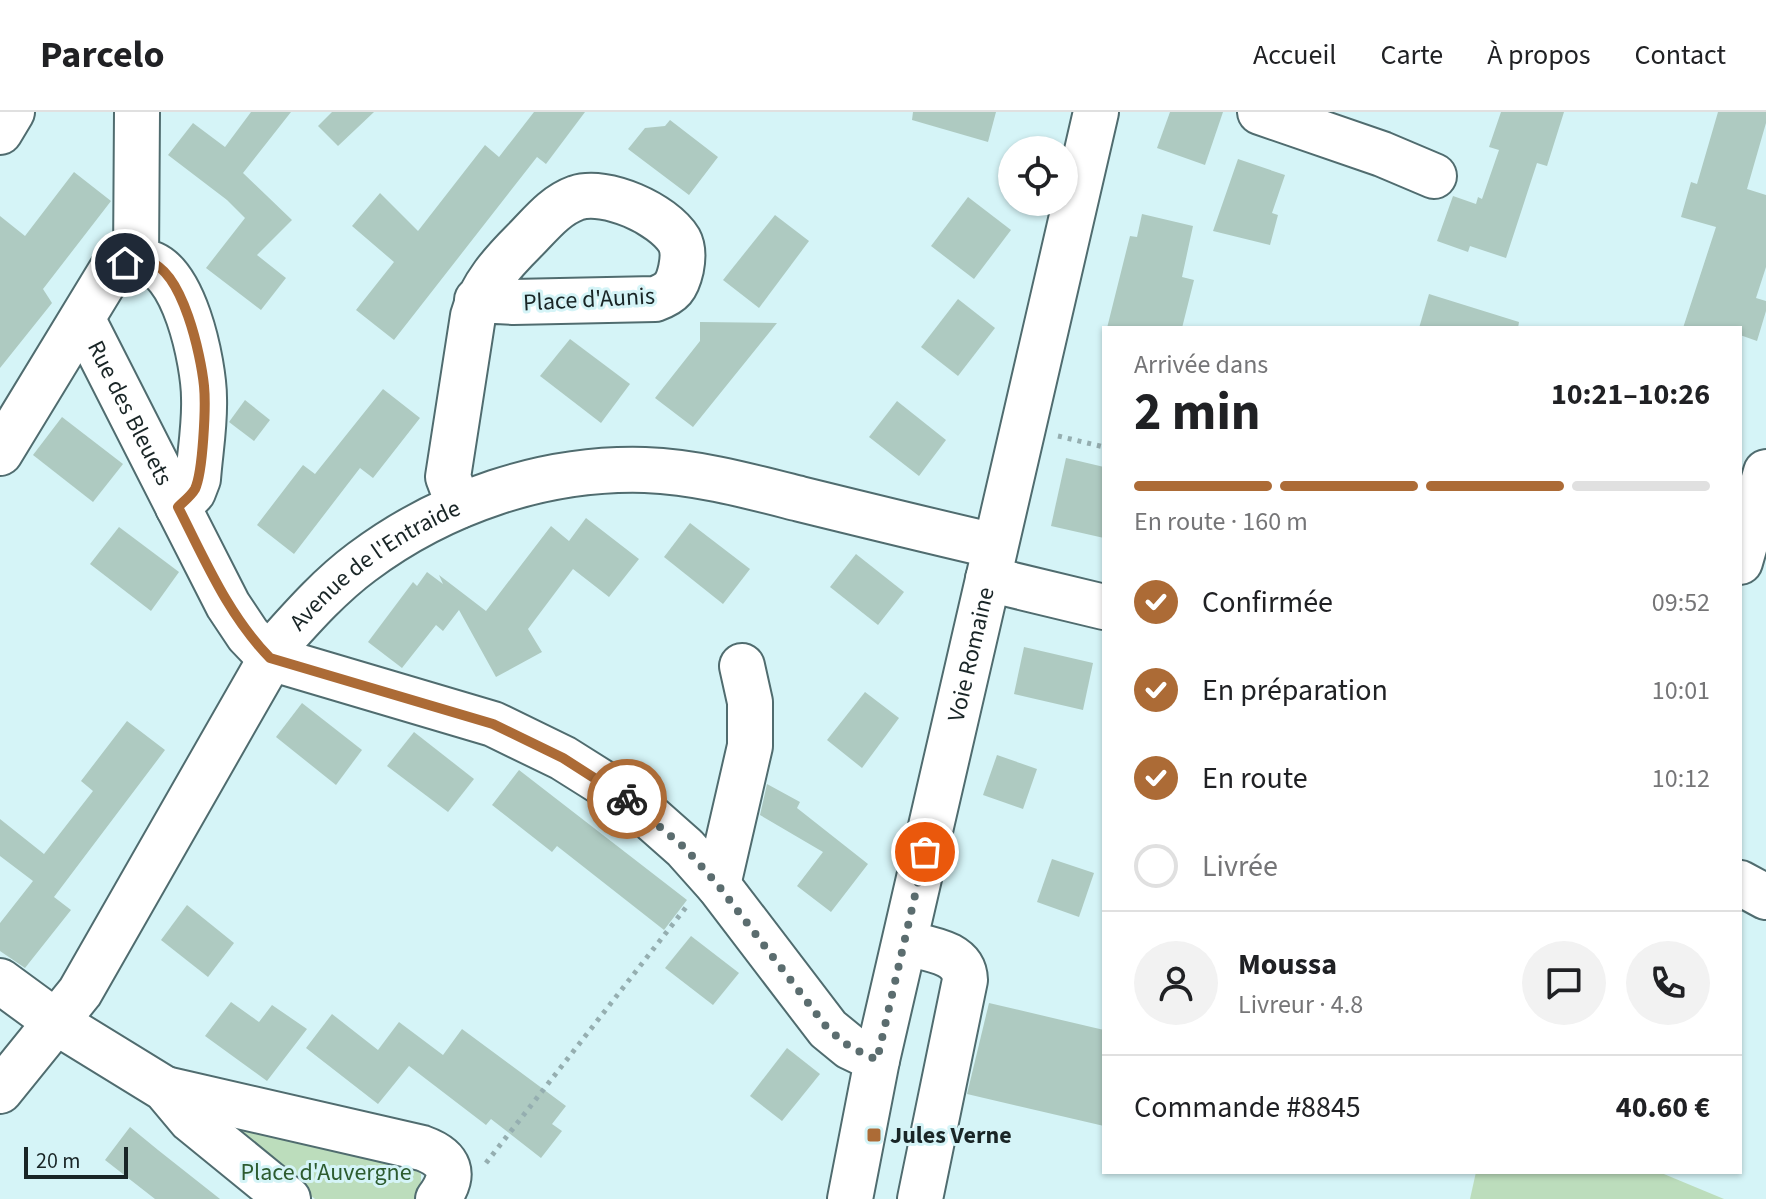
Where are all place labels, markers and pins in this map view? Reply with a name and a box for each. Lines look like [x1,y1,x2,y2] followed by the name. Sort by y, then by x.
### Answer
[91,229,159,297] pin
[891,818,959,886] pin
[890,1118,1012,1153] place label: Jules Verne
[865,1126,883,1144] marker: Jules Verne

